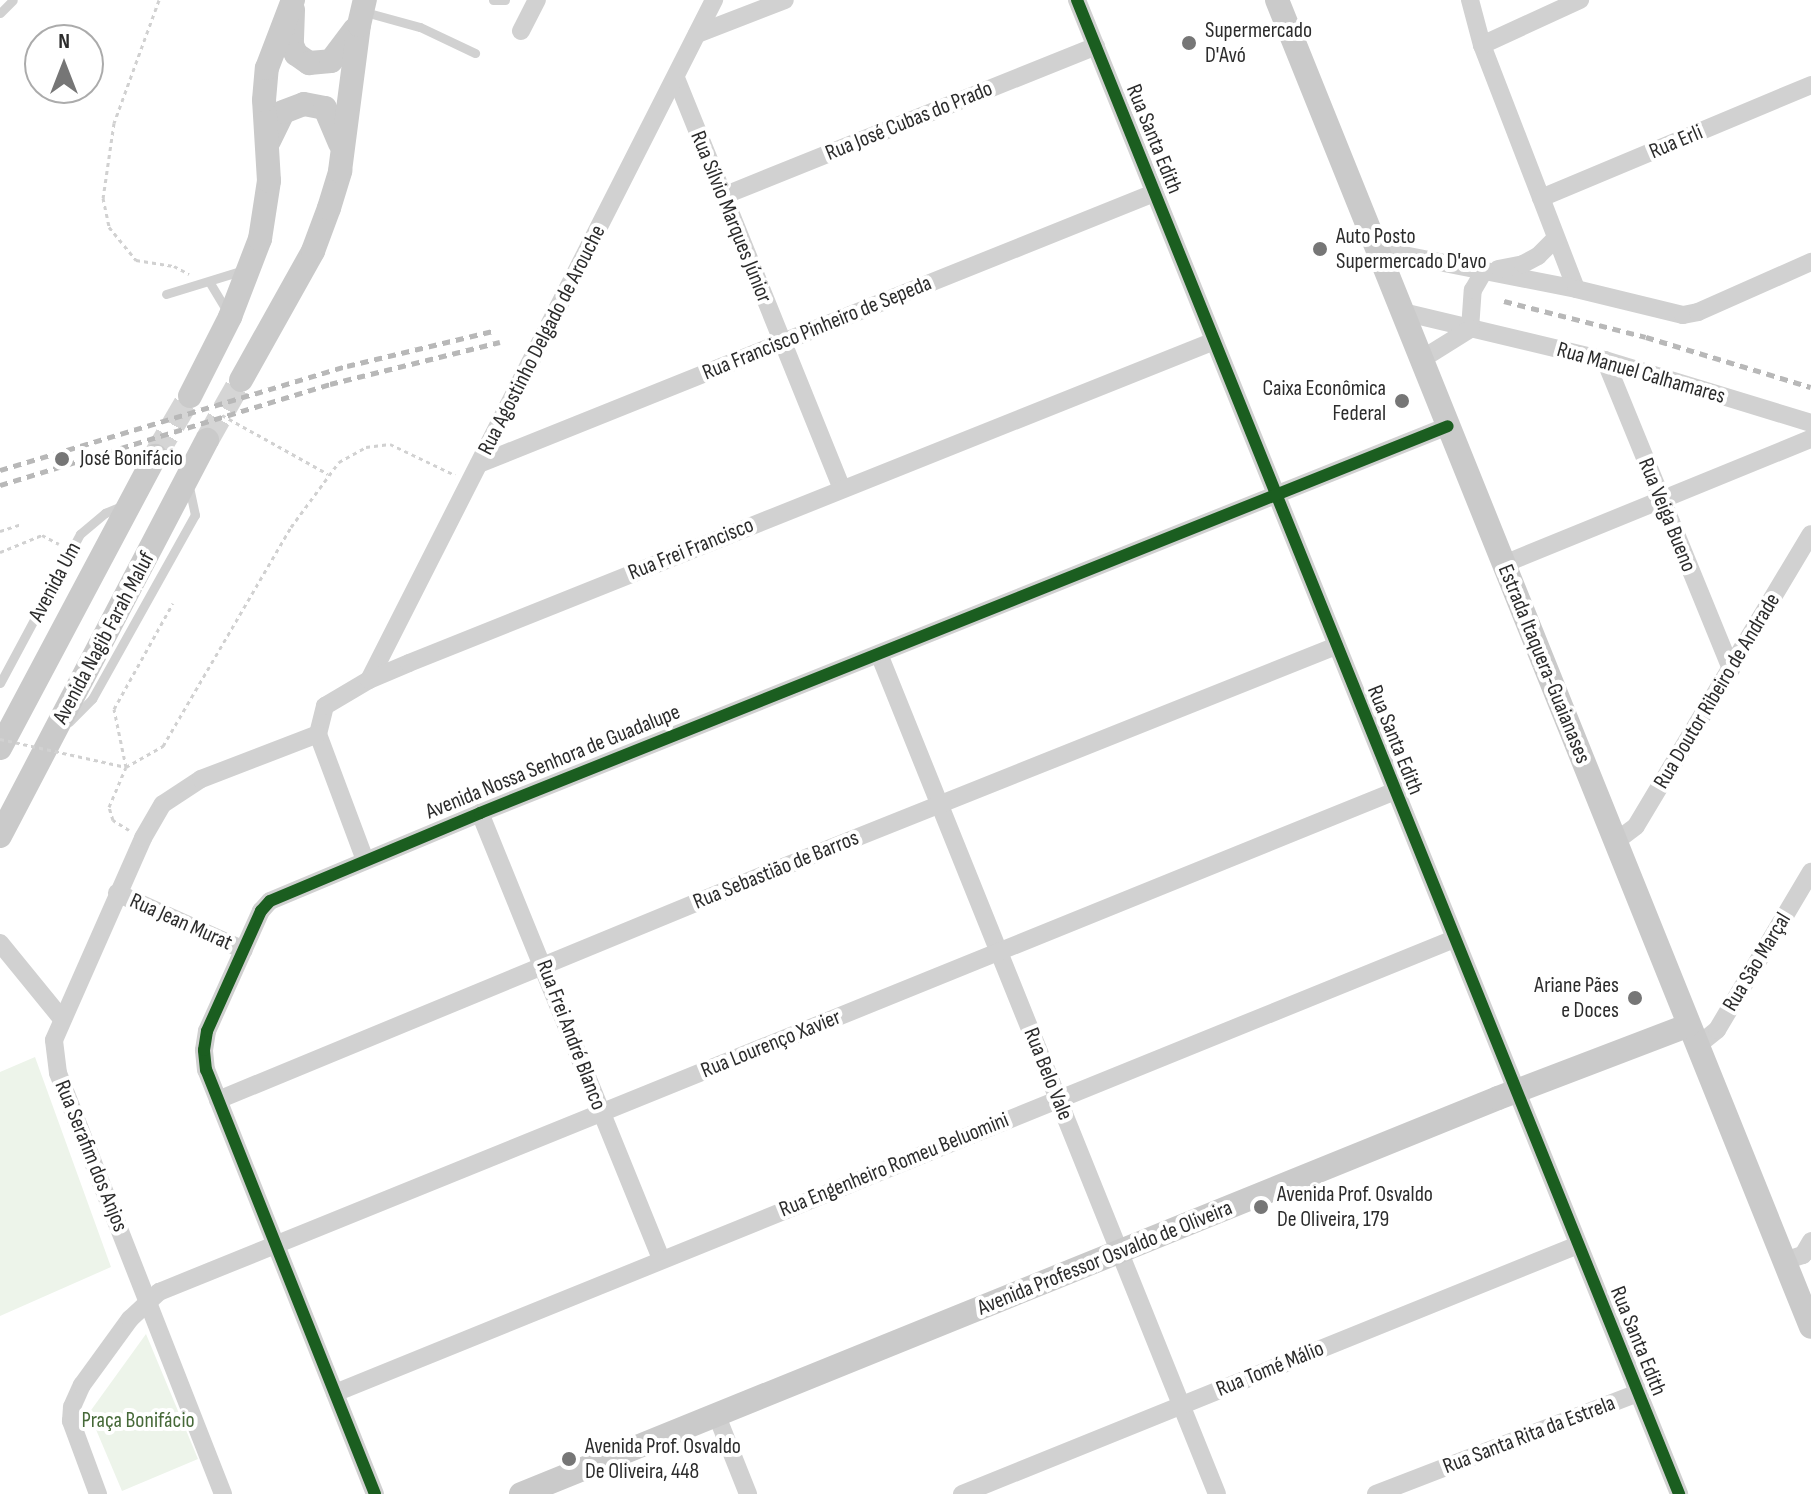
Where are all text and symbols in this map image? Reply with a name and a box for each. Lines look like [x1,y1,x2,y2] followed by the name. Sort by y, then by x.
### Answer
[1205,17,1312,68] place label: Supermercado D'Avó
[24,24,104,104] north arrow
[58,28,70,55] text: N
[1180,34,1198,52] marker: Supermercado D'Avó
[822,75,996,167] street label: Rua José Cubas do Prado
[1120,80,1188,198] street label: Rua Santa Edith
[1645,119,1707,165] street label: Rua Erli
[685,127,777,307] street label: Rua Sílvio Marques Júnior
[473,221,611,459] street label: Rua Agostinho Delgado de Arouche
[1336,223,1487,274] place label: Auto Posto Supermercado D'avo
[1311,240,1329,258] marker: Auto Posto Supermercado D'avo
[699,270,935,386] street label: Rua Francisco Pinheiro de Sepeda
[1554,336,1728,410] street label: Rua Manuel Calhamares
[1263,375,1386,426] place label: Caixa Econômica Federal
[1393,392,1411,410] marker: Caixa Econômica Federal
[80,446,183,472] place label: José Bonifácio
[51,448,73,470] marker: José Bonifácio
[1632,454,1702,576] street label: Rua Veiga Bueno
[624,512,758,586] street label: Rua Frei Francisco
[23,538,87,626] street label: Avenida Um
[47,547,161,729] street label: Avenida Nagib Farah Maluf
[1492,561,1596,767] street label: Estrada Itaquera-Guaianases
[1648,589,1786,793] street label: Rua Doutor Ribeiro de Andrade
[1361,681,1429,799] street label: Rua Santa Edith
[422,699,684,825] street label: Avenida Nossa Senhora de Guadalupe
[689,825,863,915] street label: Rua Sebastião de Barros
[126,888,236,956] street label: Rua Jean Murat
[1717,908,1797,1016] street label: Rua São Marçal
[530,956,612,1114] street label: Rua Frei André Blanco
[1534,972,1619,1024] place label: Ariane Pães e Doces
[1626,989,1644,1007] marker: Ariane Pães e Doces
[697,1004,845,1084] street label: Rua Lourenço Xavier
[1018,1024,1078,1124] street label: Rua Belo Vale
[49,1076,133,1236] street label: Rua Serafim dos Anjos
[775,1107,1013,1223] street label: Rua Engenheiro Romeu Beluomini
[1277,1181,1433,1232] place label: Avenida Prof. Osvaldo De Oliveira, 179
[974,1195,1236,1321] street label: Avenida Professor Osvaldo de Oliveira
[1252,1198,1270,1216] marker: Avenida Prof. Osvaldo De Oliveira, 179
[1604,1282,1672,1400] street label: Rua Santa Edith
[1212,1335,1328,1403] street label: Rua Tomé Málio
[1439,1390,1619,1480] street label: Rua Santa Rita da Estrela
[81,1408,195,1434] park label: Praça Bonifácio
[585,1433,741,1484] place label: Avenida Prof. Osvaldo De Oliveira, 448
[560,1450,578,1468] marker: Avenida Prof. Osvaldo De Oliveira, 448

